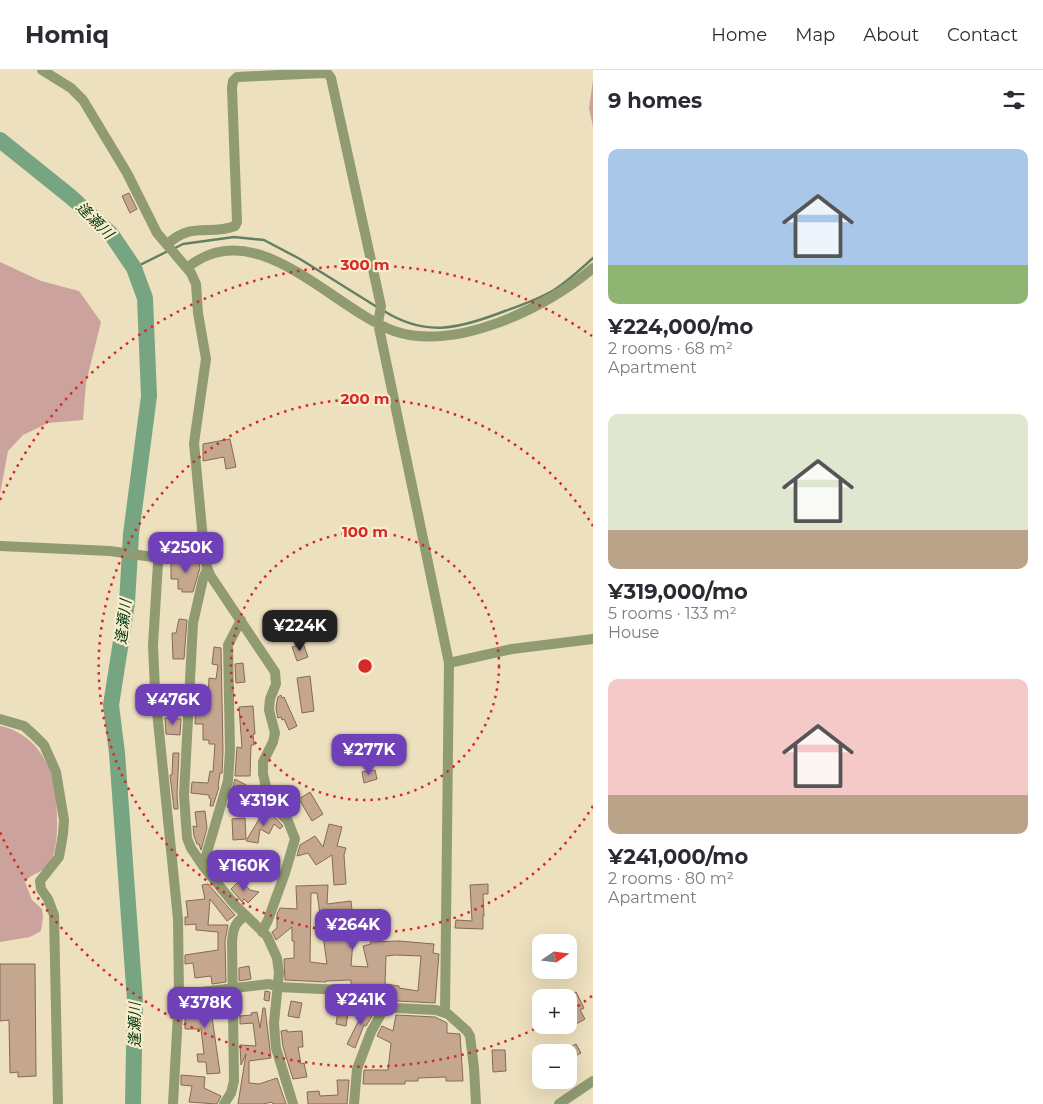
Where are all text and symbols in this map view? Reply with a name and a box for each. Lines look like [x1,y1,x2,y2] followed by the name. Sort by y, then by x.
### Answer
[25,20,109,49] text: Homiq
[711,24,767,46] text: Home
[795,24,835,46] text: Map
[863,24,919,46] text: About
[947,24,1018,46] text: Contact
[1000,86,1028,114] icon: filters
[608,88,702,113] text: 9 homes
[773,181,863,271] icon: home
[72,197,119,244] water label: 逢瀬川
[339,255,390,274] text: 300 m
[608,314,753,339] text: ¥224,000/mo
[608,339,733,358] text: 2 rooms · 68 m²
[608,358,697,377] text: Apartment
[340,389,390,408] text: 200 m
[773,446,863,536] icon: home
[342,522,388,541] text: 100 m
[151,532,221,574] pin: ¥250K
[159,538,213,557] text: ¥250K
[608,579,748,604] text: ¥319,000/mo
[111,597,135,645] water label: 逢瀬川
[608,604,737,623] text: 5 rooms · 133 m²
[265,610,335,652] pin: ¥224K
[273,616,327,635] text: ¥224K
[608,623,659,642] text: House
[356,657,374,675] centre of rings
[138,684,208,726] pin: ¥476K
[146,690,200,709] text: ¥476K
[773,711,863,801] icon: home
[334,734,404,776] pin: ¥277K
[343,740,395,759] text: ¥277K
[229,784,299,827] pin: ¥319K
[239,791,289,810] text: ¥319K
[608,844,748,869] text: ¥241,000/mo
[209,850,279,892] pin: ¥160K
[218,856,270,875] text: ¥160K
[608,869,734,888] text: 2 rooms · 80 m²
[608,888,697,907] text: Apartment
[318,908,388,951] pin: ¥264K
[326,915,380,934] text: ¥264K
[532,934,578,979] north arrow
[532,934,577,1089] map controls
[326,984,396,1026] pin: ¥241K
[170,986,240,1029] pin: ¥378K
[532,989,577,1034] button: +
[336,990,386,1009] text: ¥241K
[178,993,232,1012] text: ¥378K
[125,1001,144,1048] water label: 逢瀬川
[532,1044,577,1089] button: −

